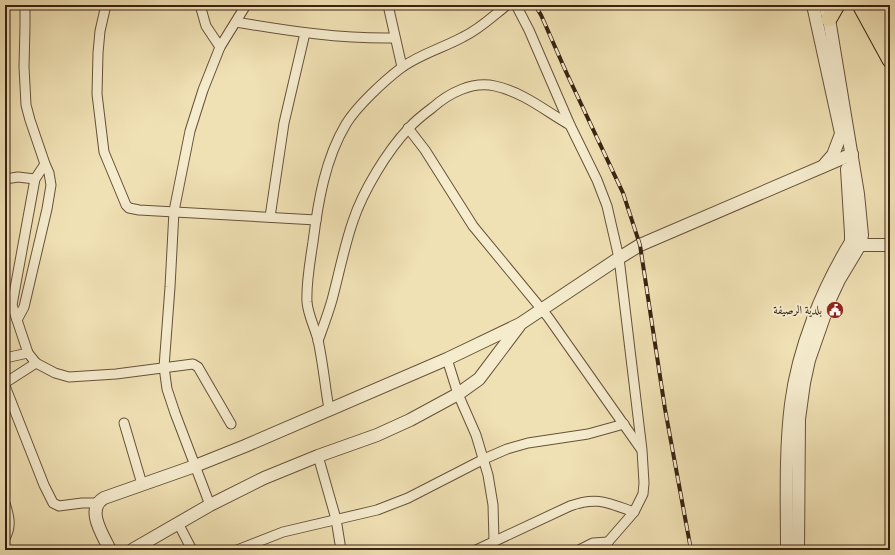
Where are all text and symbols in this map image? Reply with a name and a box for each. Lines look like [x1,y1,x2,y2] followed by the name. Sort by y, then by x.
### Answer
[825,300,845,320] public building icon: بلدية الرصيفة
[773,303,822,318] place label: بلدية الرصيفة

